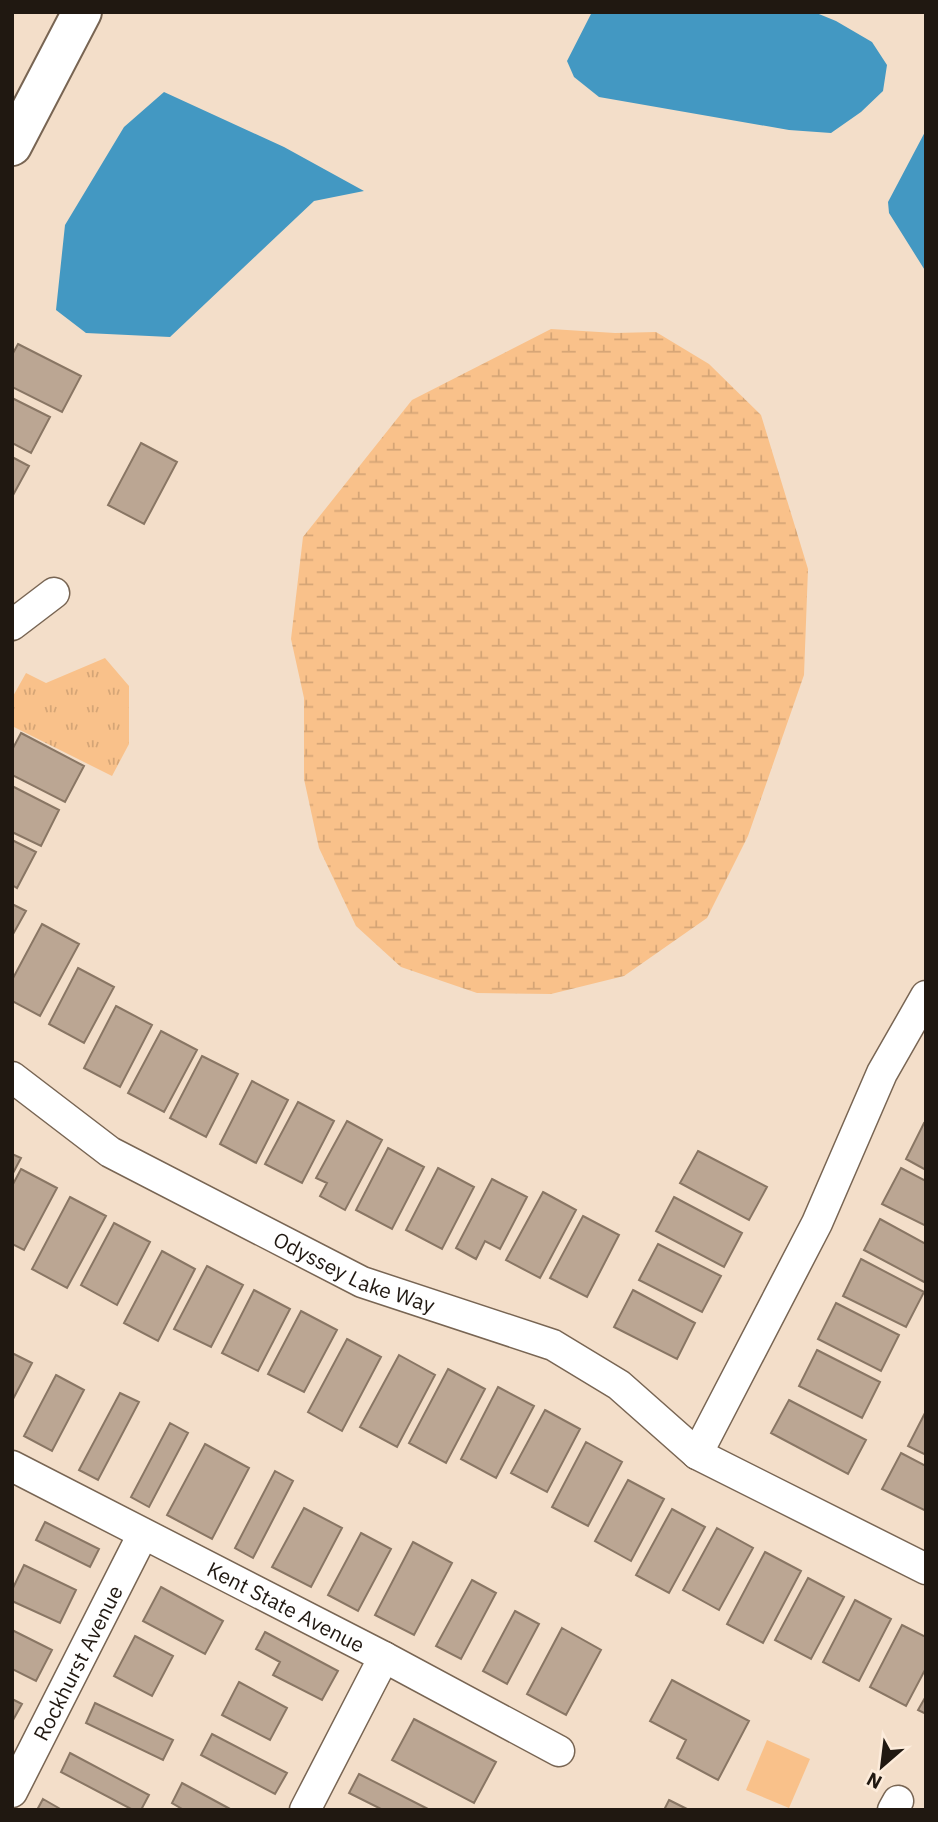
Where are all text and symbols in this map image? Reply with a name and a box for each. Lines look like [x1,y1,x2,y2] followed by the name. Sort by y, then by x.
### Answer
[269,1225,439,1319] street label: Odyssey Lake Way
[202,1555,369,1659] street label: Kent State Avenue
[27,1580,129,1745] street label: Rockhurst Avenue
[847,1731,917,1801] north arrow
[862,1767,886,1795] text: N

